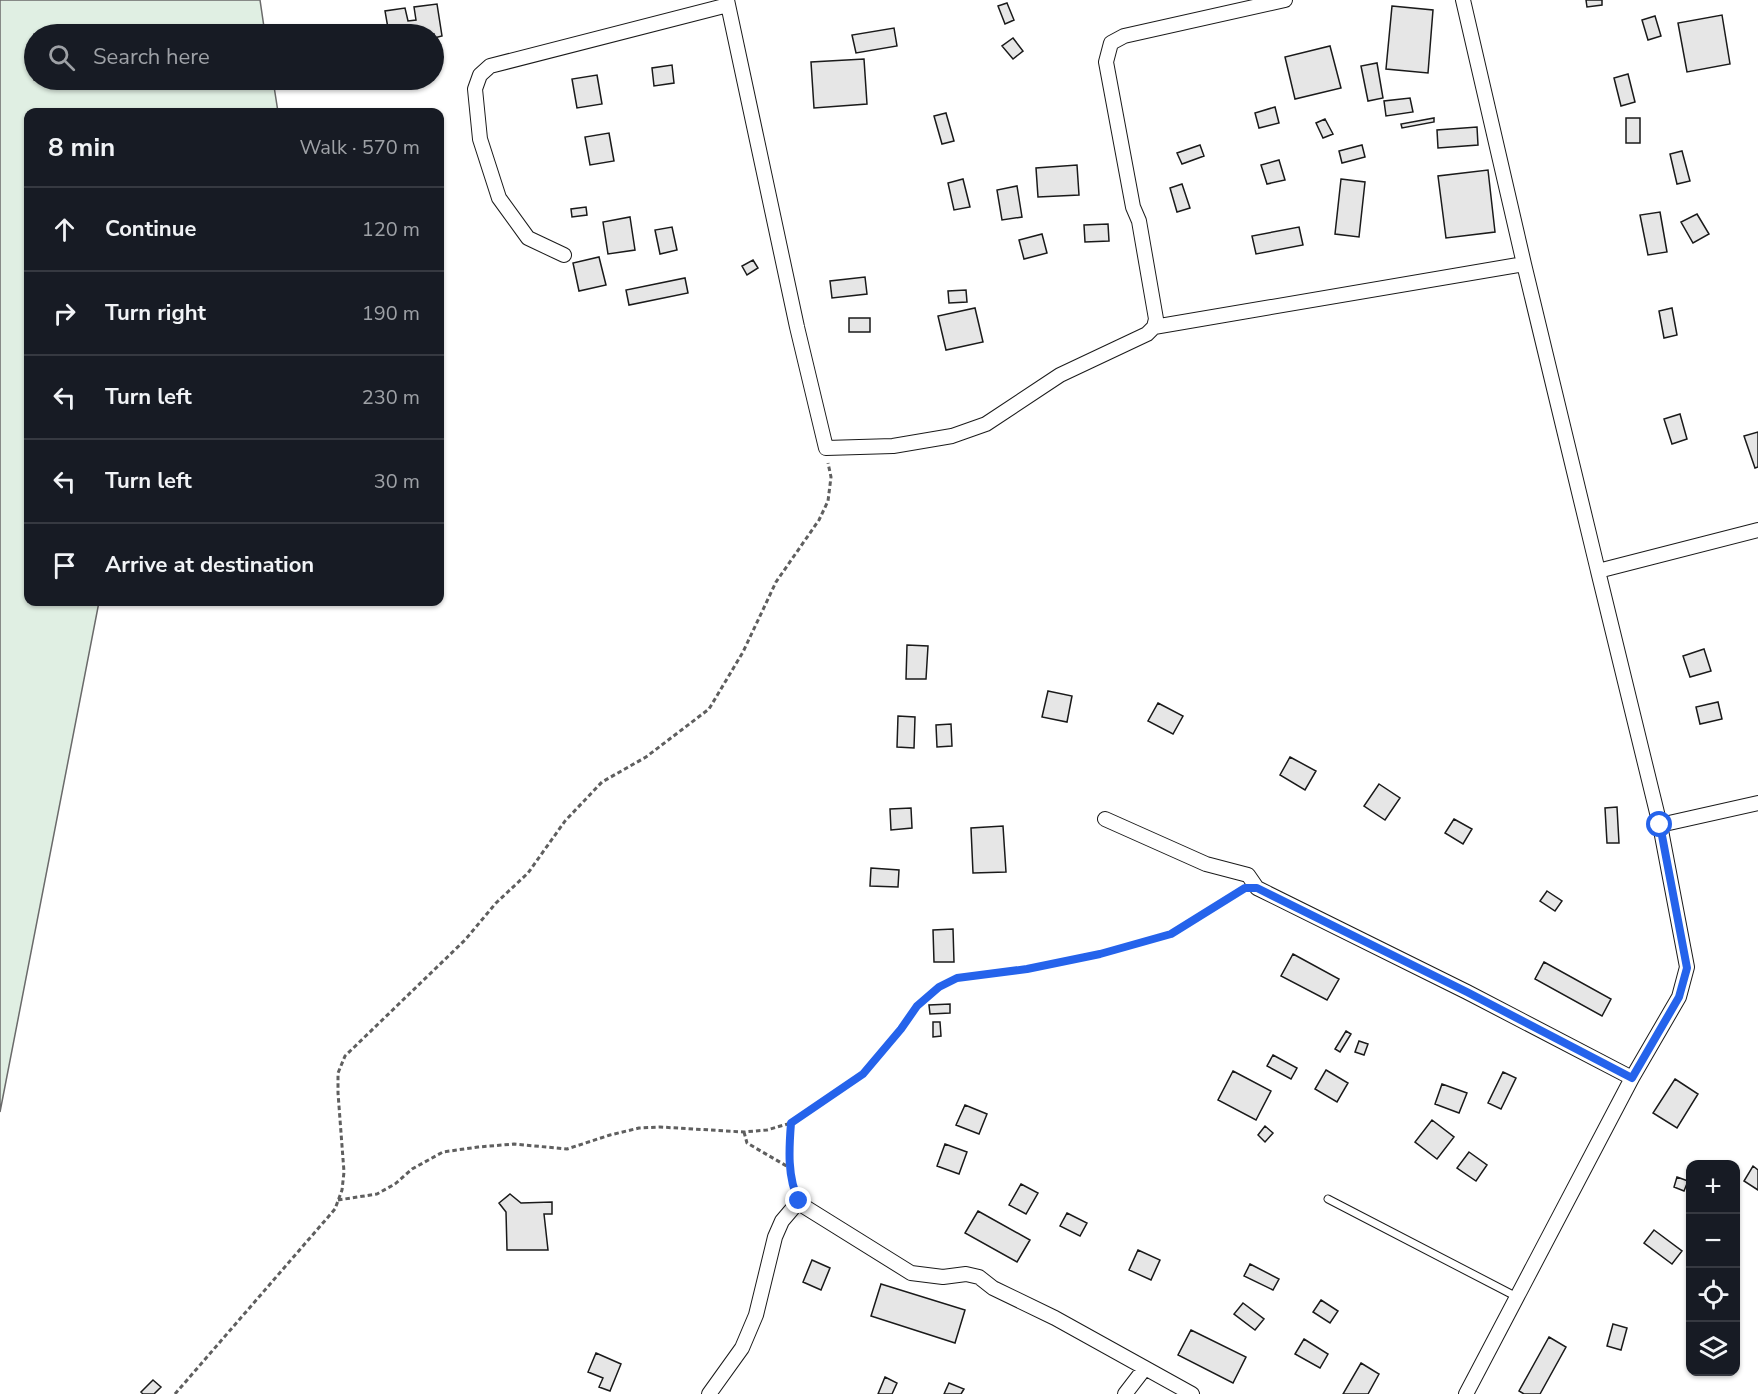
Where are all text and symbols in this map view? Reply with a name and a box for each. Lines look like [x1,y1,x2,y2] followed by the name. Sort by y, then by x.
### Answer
[24,24,444,90] search box
[45,41,78,74] icon: search
[93,42,210,72] text: Search here
[48,130,115,165] text: 8 min
[300,134,420,161] text: Walk · 570 m
[48,213,81,246] icon: ahead
[105,214,196,244] text: Continue
[362,216,420,243] text: 120 m
[48,297,81,330] icon: right
[105,298,206,328] text: Turn right
[362,300,420,327] text: 190 m
[48,381,81,414] icon: left
[105,382,192,412] text: Turn left
[362,384,420,411] text: 230 m
[48,465,81,498] icon: left
[105,466,192,496] text: Turn left
[374,468,420,495] text: 30 m
[48,549,81,582] icon: arrive
[105,550,314,580] text: Arrive at destination
[1646,811,1672,837] route start
[1686,1160,1740,1376] map controls
[1686,1160,1740,1214] button: +
[785,1187,811,1213] route end
[1686,1214,1740,1268] button: −
[1686,1268,1740,1322] button: locate
[1686,1322,1740,1376] button: layers

